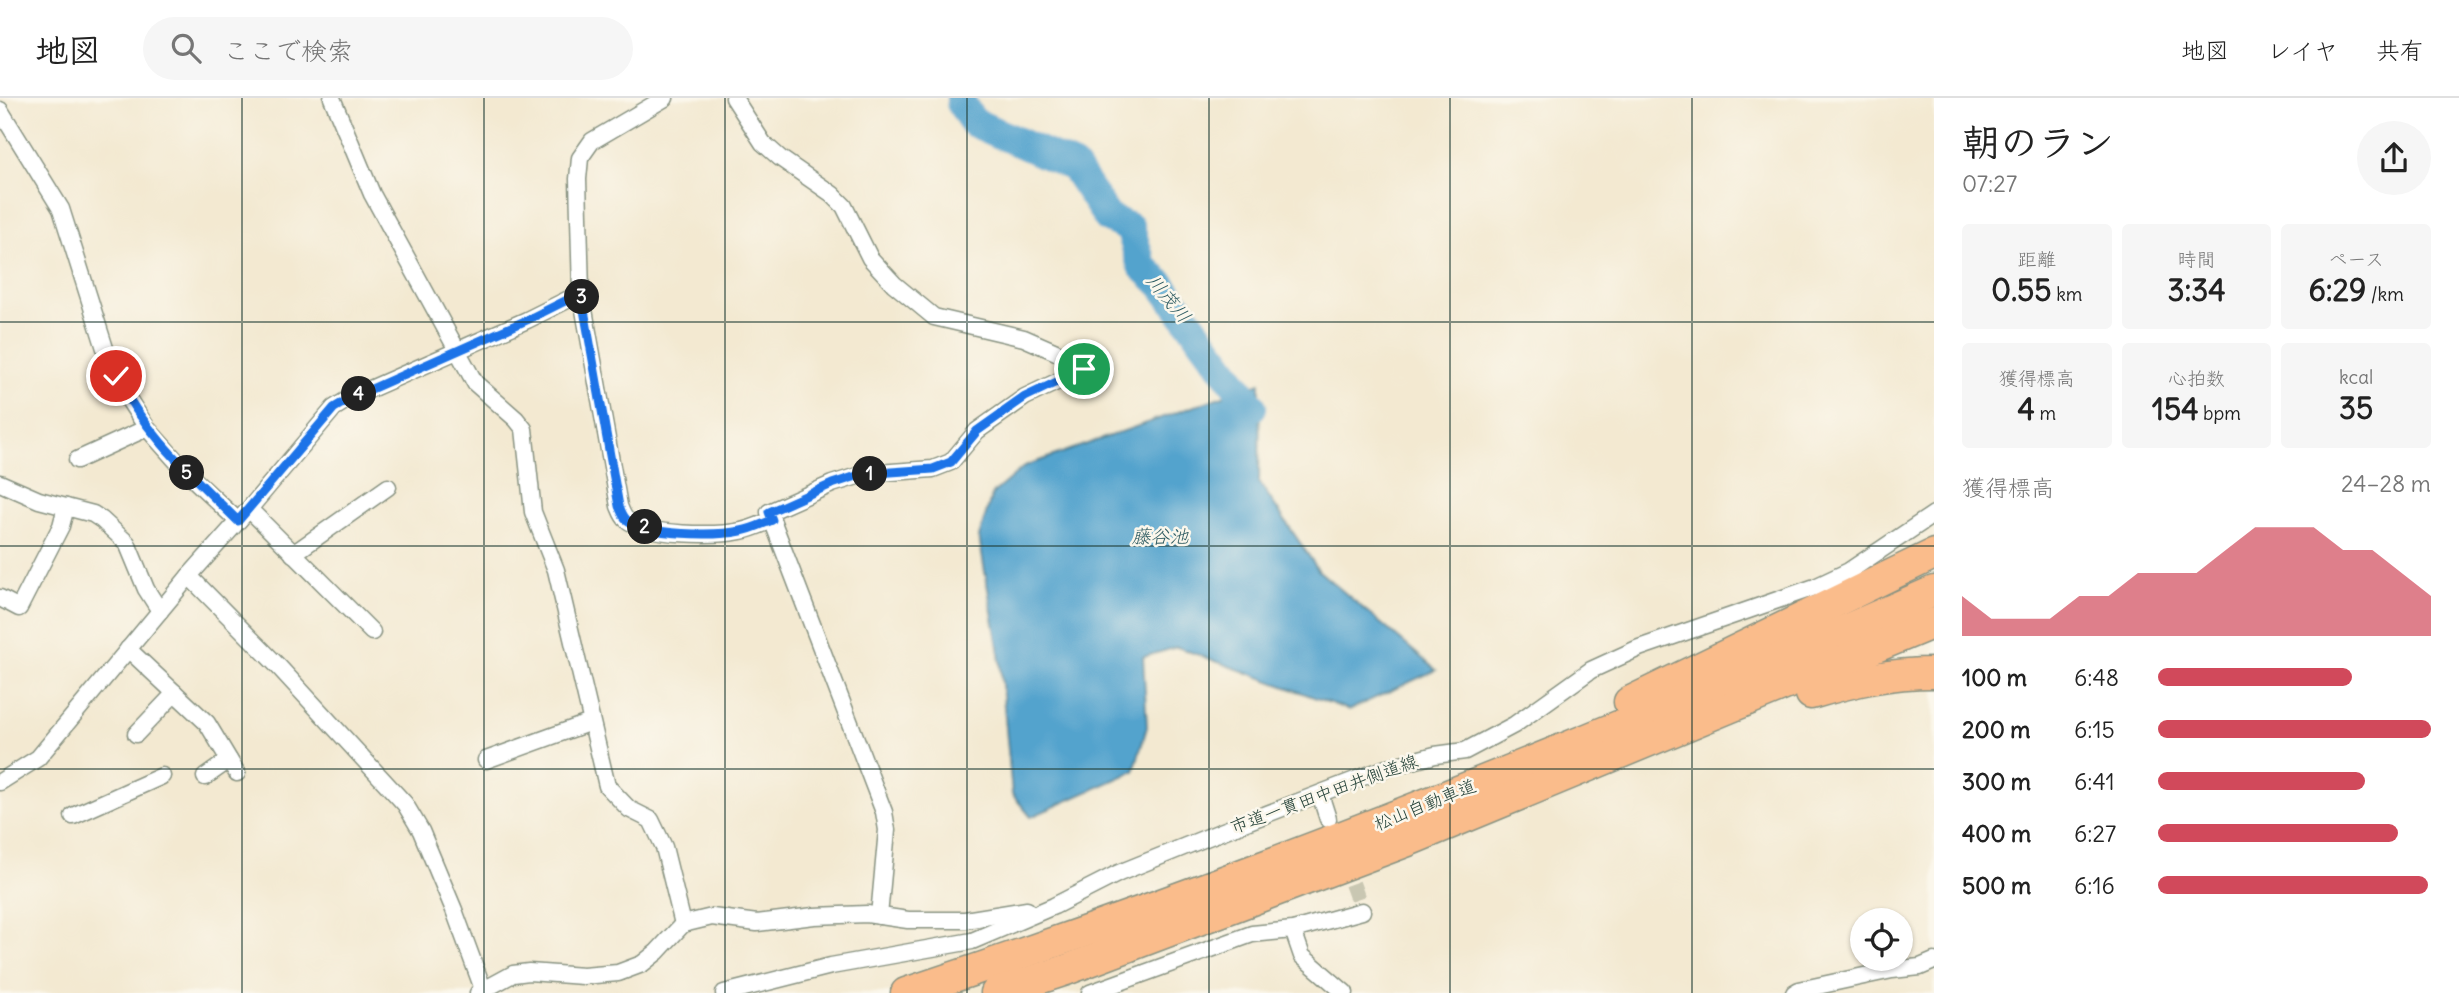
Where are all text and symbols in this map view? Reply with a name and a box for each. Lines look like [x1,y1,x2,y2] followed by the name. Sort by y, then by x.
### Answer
[143,17,633,80] search box
[35,29,101,71] text: 地図
[167,29,205,67] icon: search
[223,34,353,67] text: ここで検索
[2181,35,2229,65] text: 地図
[2267,35,2338,65] text: レイヤ
[2376,35,2424,65] text: 共有
[1962,119,2114,166] text: 朝のラン
[2357,121,2431,195] button: share
[1962,169,2017,198] text: 07:27
[2018,247,2056,271] text: 距離
[2177,247,2216,271] text: 時間
[2328,247,2384,271] text: ペース
[1141,268,1197,328] water label: 川茂川
[1991,271,2052,309] text: 0.55
[2167,271,2226,309] text: 3:34
[2308,271,2366,309] text: 6:29
[564,280,600,314] pin: 3
[2052,282,2083,306] text: km
[2366,282,2404,306] text: /km
[576,284,587,308] text: 3
[1054,339,1114,399] pin
[86,346,146,406] pin
[1065,350,1103,388] icon: arrive
[97,357,135,395] icon: check
[2339,365,2373,389] text: kcal
[1999,366,2075,390] text: 獲得標高
[2168,366,2225,390] text: 心拍数
[342,376,376,412] pin: 4
[353,381,364,405] text: 4
[2339,389,2373,427] text: 35
[2018,390,2035,428] text: 4
[2152,390,2198,428] text: 154
[2035,401,2056,425] text: m
[2198,401,2241,425] text: bpm
[170,456,204,490] pin: 5
[852,456,888,492] pin: 1
[181,460,192,484] text: 5
[866,461,873,485] text: 1
[2341,469,2431,498] text: 24–28 m
[1962,473,2054,502] text: 獲得標高
[628,510,662,544] pin: 2
[639,514,650,538] text: 2
[1131,524,1189,548] water label: 藤谷池
[1962,663,2027,692] text: 100 m
[2074,663,2119,692] text: 6:48
[1962,715,2031,744] text: 200 m
[2074,715,2115,744] text: 6:15
[1227,749,1421,838] street label: 市道一貫田中田井側道線
[1962,767,2031,796] text: 300 m
[2074,767,2115,796] text: 6:41
[1370,774,1479,835] street label: 松山自動車道
[1962,819,2031,848] text: 400 m
[2074,819,2116,848] text: 6:27
[1962,871,2031,900] text: 500 m
[2074,871,2115,900] text: 6:16
[1850,908,1913,971] map controls
[1850,908,1913,971] button: locate

